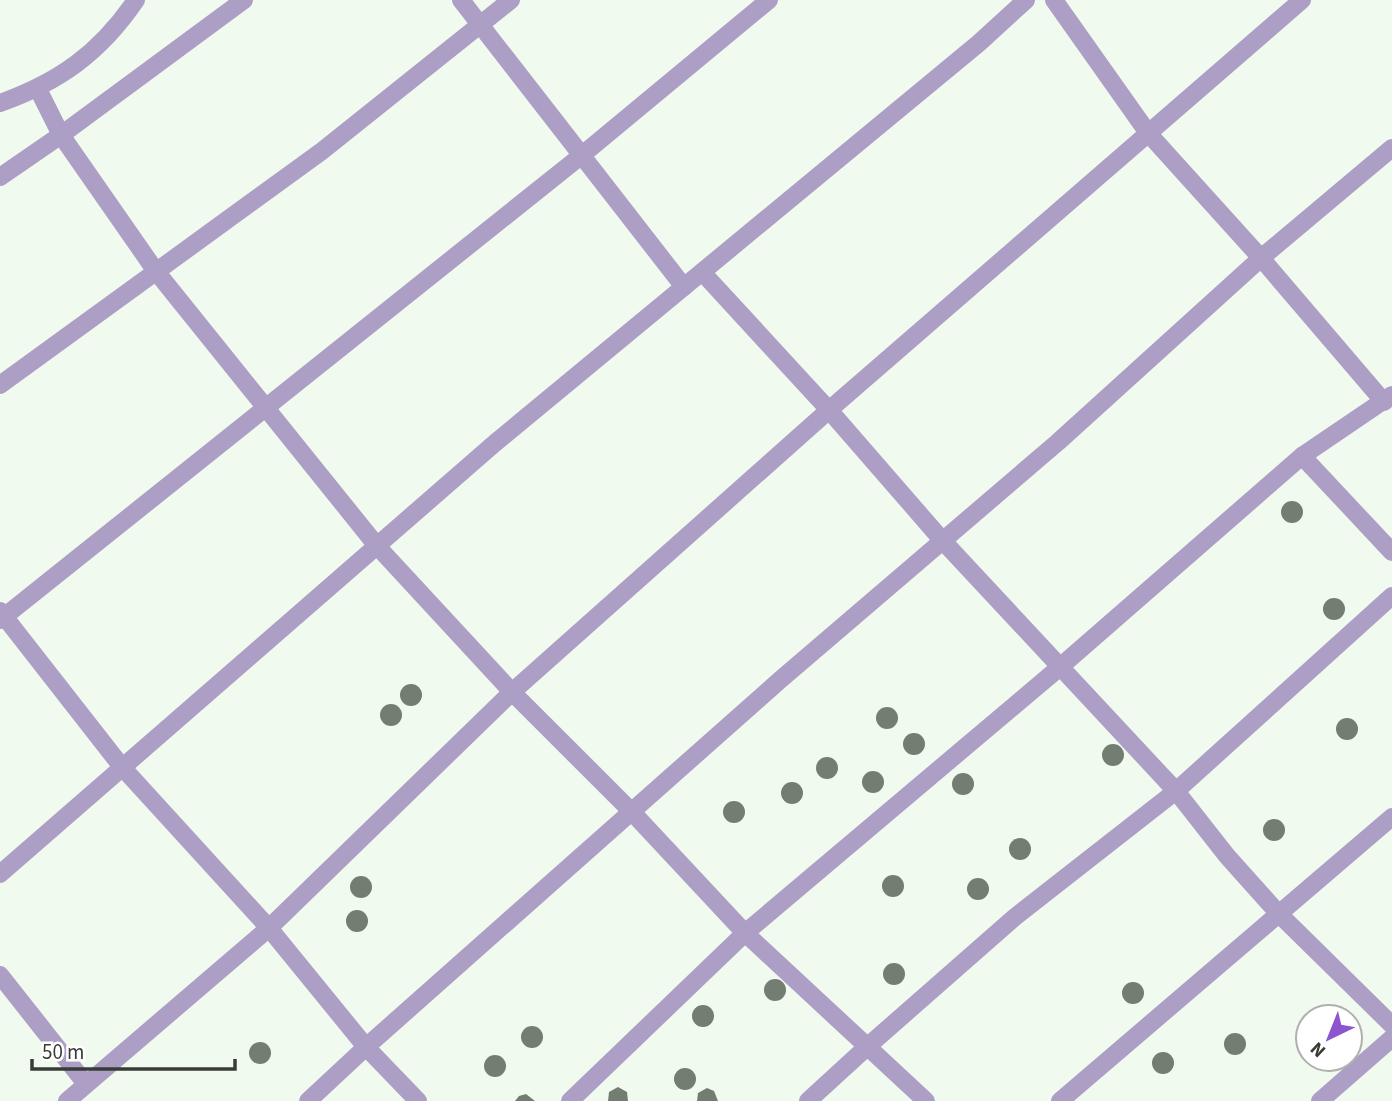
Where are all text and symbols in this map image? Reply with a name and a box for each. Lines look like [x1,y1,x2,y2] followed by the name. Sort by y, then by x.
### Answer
[1294,1003,1364,1073] north arrow
[32,1028,234,1072] scale bar
[1305,1035,1332,1064] text: N
[42,1037,84,1067] text: 50 m

